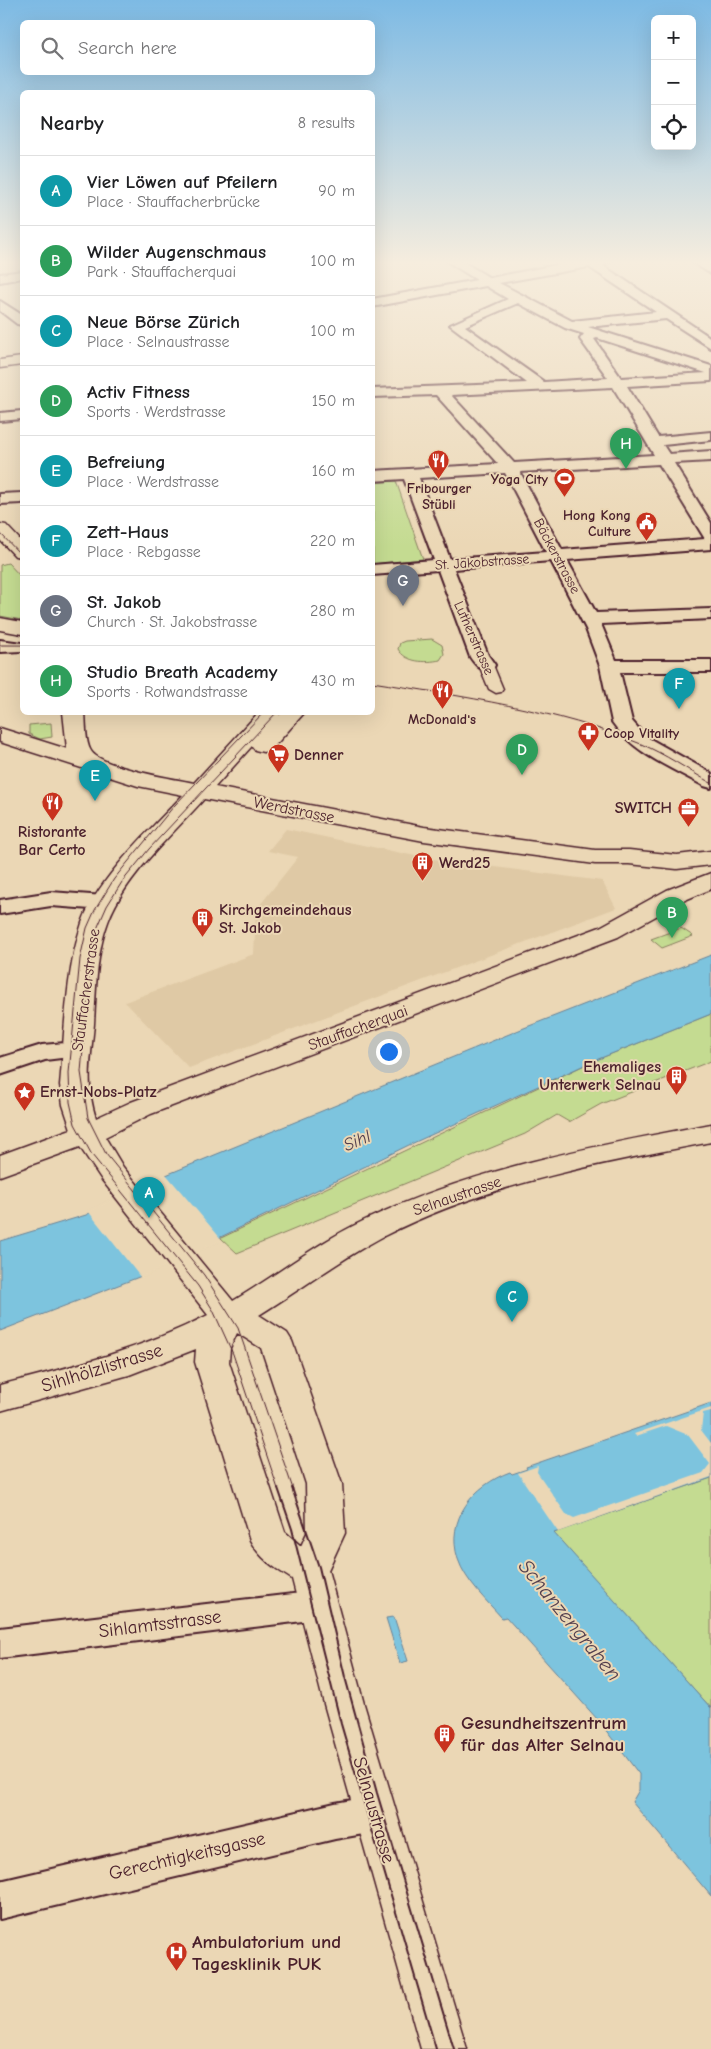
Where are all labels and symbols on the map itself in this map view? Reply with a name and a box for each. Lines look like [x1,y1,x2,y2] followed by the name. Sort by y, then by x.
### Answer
[610,428,642,469] pin: H
[427,448,451,479] restaurant icon: Fribourger Stübli
[552,467,576,498] sports icon: Yoga City
[491,471,549,488] place label: Yoga City
[407,480,472,513] place label: Fribourger Stübli
[563,507,631,540] place label: Hong Kong Culture
[635,511,659,542] public building icon: Hong Kong Culture
[530,516,584,596] street label: Bäckerstrasse
[434,550,530,574] street label: St. Jakobstrasse
[387,565,419,606] pin: G
[450,598,498,678] street label: Lutherstrasse
[663,668,695,709] pin: F
[430,679,454,710] restaurant icon: McDonald's
[408,711,476,728] place label: McDonald's
[576,721,600,752] pharmacy icon: Coop Vitality
[604,725,680,742] place label: Coop Vitality
[506,734,538,775] pin: D
[266,743,290,774] supermarket icon: Denner
[294,746,344,764] place label: Denner
[79,760,111,801] pin: E
[40,791,64,822] restaurant icon: Ristorante Bar Certo
[252,793,336,827] street label: Werdstrasse
[676,796,700,827] office icon: SWITCH
[615,799,672,817] place label: SWITCH
[18,823,86,859] place label: Ristorante Bar Certo
[411,851,435,882] building icon: Werd25
[439,854,490,872] place label: Werd25
[656,897,688,938] pin: B
[219,901,352,937] place label: Kirchgemeindehaus St. Jakob
[191,907,215,938] building icon: Kirchgemeindehaus St. Jakob
[68,927,104,1053] street label: Stauffacherstrasse
[306,1002,410,1054] street label: Stauffacherquai
[376,1039,402,1065] your location
[539,1058,661,1094] place label: Ehemaliges Unterwerk Selnau
[665,1064,689,1095] building icon: Ehemaliges Unterwerk Selnau
[12,1080,36,1111] place icon: Ernst-Nobs-Platz
[40,1083,157,1101] place label: Ernst-Nobs-Platz
[340,1126,375,1156] water label: Sihl
[410,1172,504,1220] street label: Selnaustrasse
[133,1177,165,1218] pin: A
[496,1281,528,1322] pin: C
[39,1339,165,1397] street label: Sihlhölzlistrasse
[514,1554,626,1686] water label: Schanzengraben
[97,1606,223,1642] street label: Sihlamtsstrasse
[460,1712,627,1756] place label: Gesundheitszentrum für das Alter Selnau
[433,1722,457,1753] building icon: Gesundheitszentrum für das Alter Selnau
[348,1754,400,1866] street label: Selnaustrasse
[107,1827,267,1885] street label: Gerechtigkeitsgasse
[192,1931,341,1975] place label: Ambulatorium und Tagesklinik PUK
[164,1941,188,1972] hospital icon: Ambulatorium und Tagesklinik PUK

